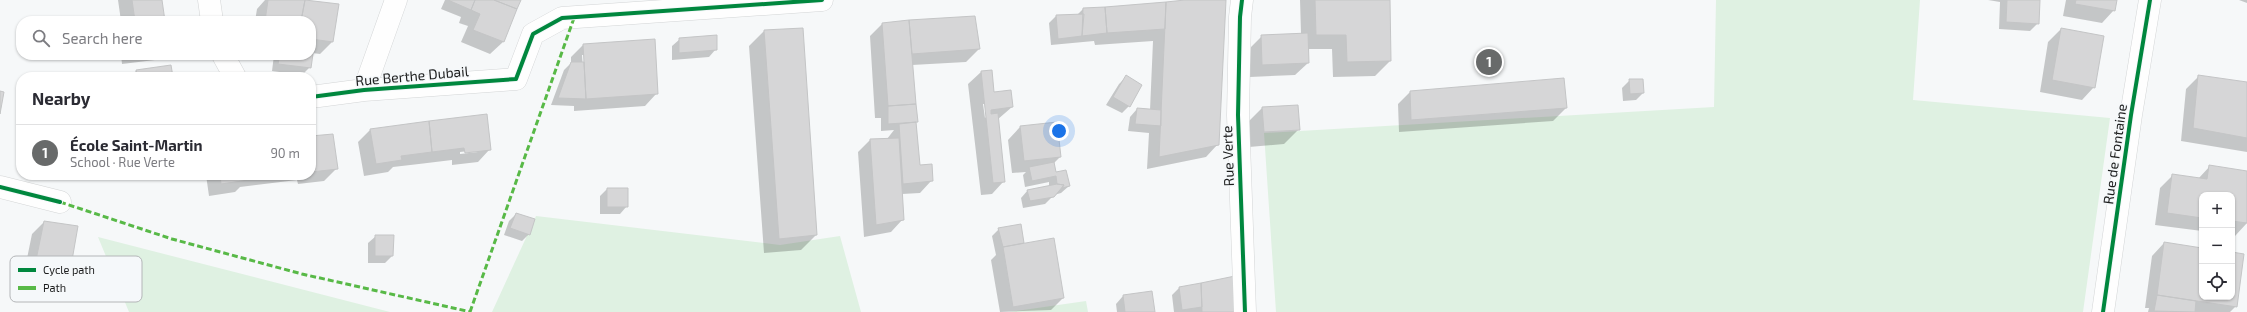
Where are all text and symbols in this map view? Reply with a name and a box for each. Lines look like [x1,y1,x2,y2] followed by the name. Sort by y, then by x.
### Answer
[16,16,316,60] search box
[30,27,52,49] icon: search
[62,29,143,47] text: Search here
[1476,47,1502,77] pin: 1
[355,62,470,89] street label: Rue Berthe Dubail
[32,88,90,108] text: Nearby
[2099,102,2130,205] street label: Rue de Fontaine
[1049,121,1069,141] your location
[1218,125,1237,187] street label: Rue Verte
[70,136,202,154] text: École Saint-Martin
[42,145,48,161] text: 1
[270,145,300,161] text: 90 m
[70,154,175,170] text: School · Rue Verte
[2199,192,2235,300] map controls
[2199,192,2235,228] button: +
[2199,228,2235,264] button: −
[10,256,142,302] legend
[43,263,95,276] text: Cycle path
[2199,264,2235,300] button: locate
[43,281,66,294] text: Path

